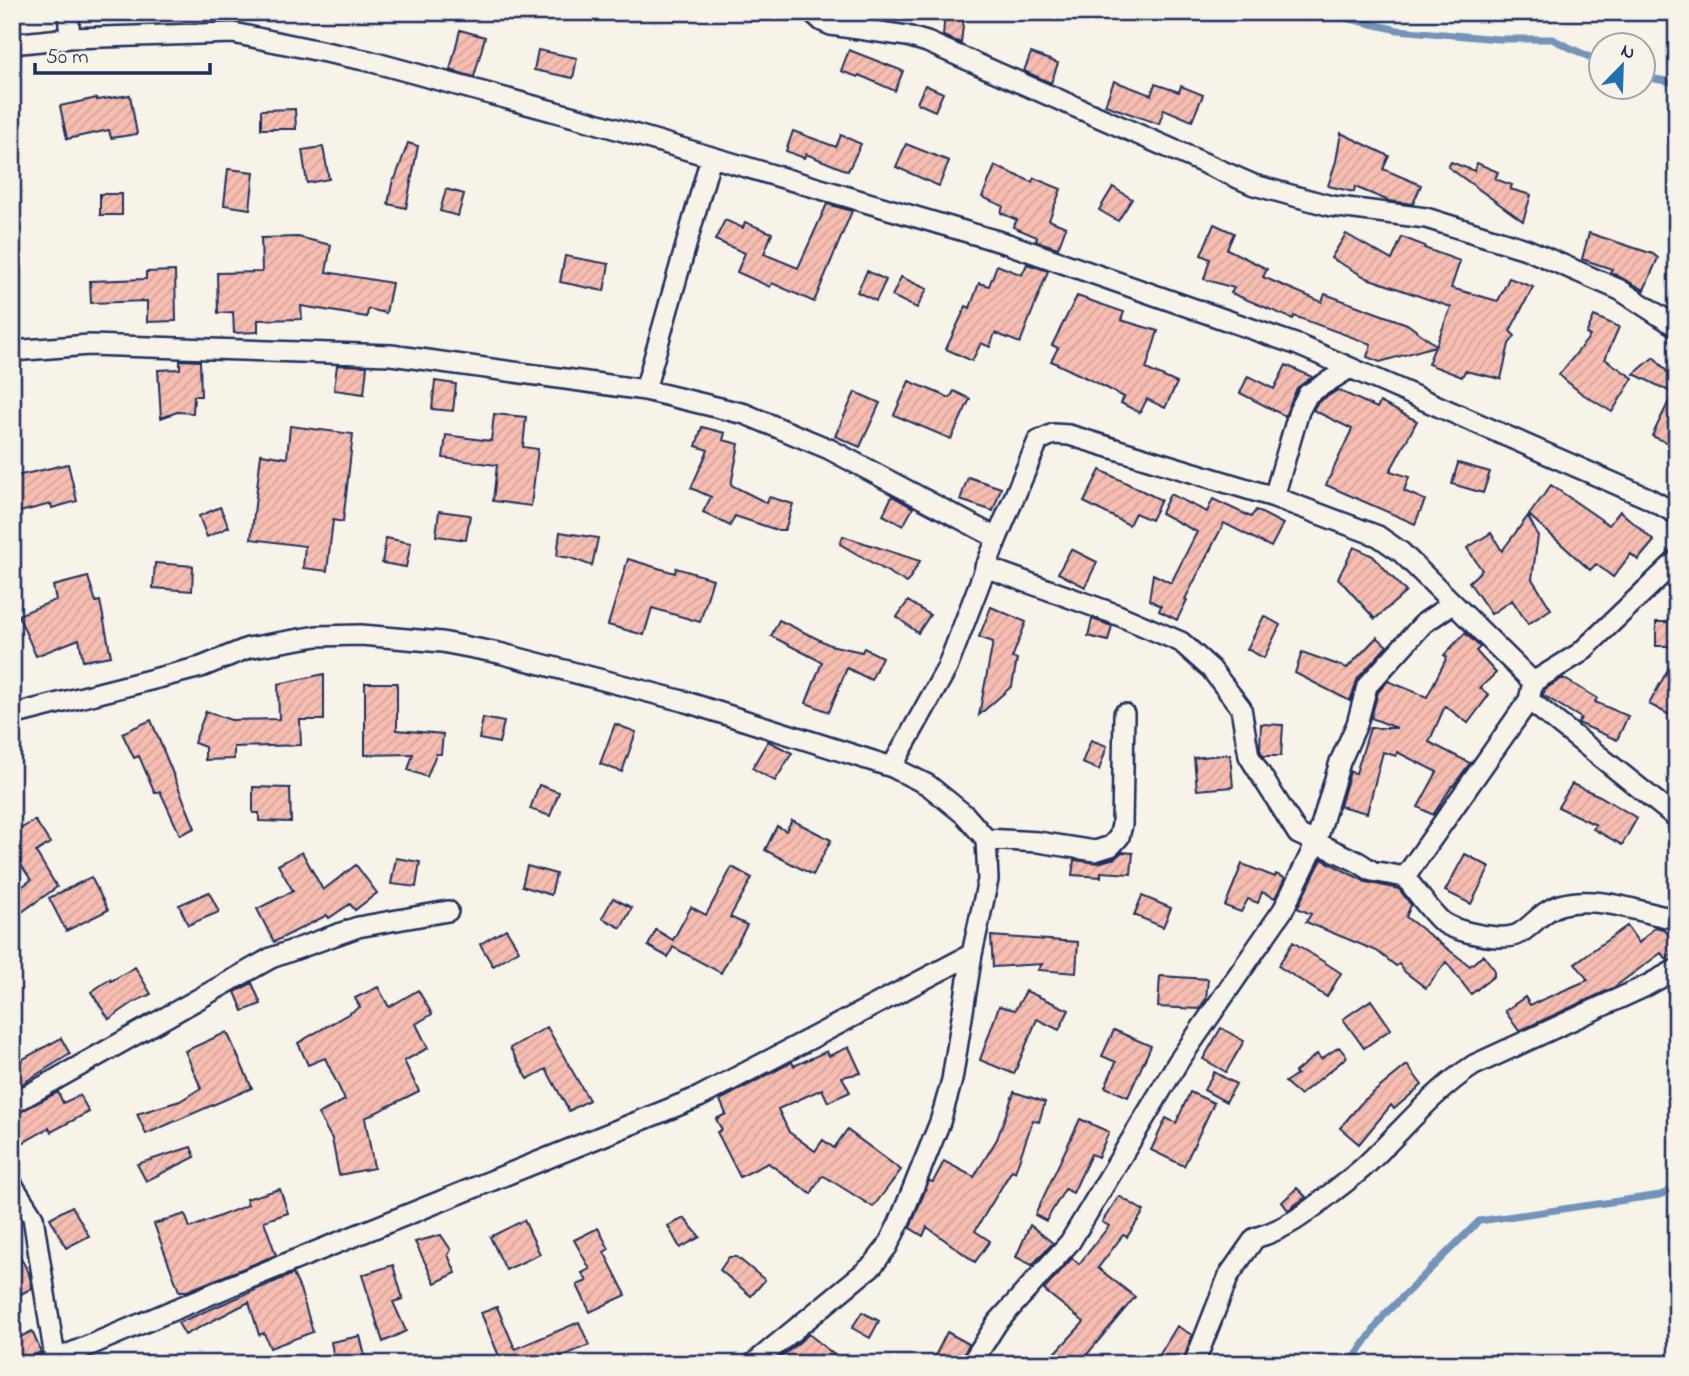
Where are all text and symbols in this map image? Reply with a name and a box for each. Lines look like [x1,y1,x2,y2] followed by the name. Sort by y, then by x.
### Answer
[35,32,210,76] scale bar
[1588,32,1658,102] north arrow
[1616,38,1639,68] text: N
[46,43,89,73] text: 50 m

